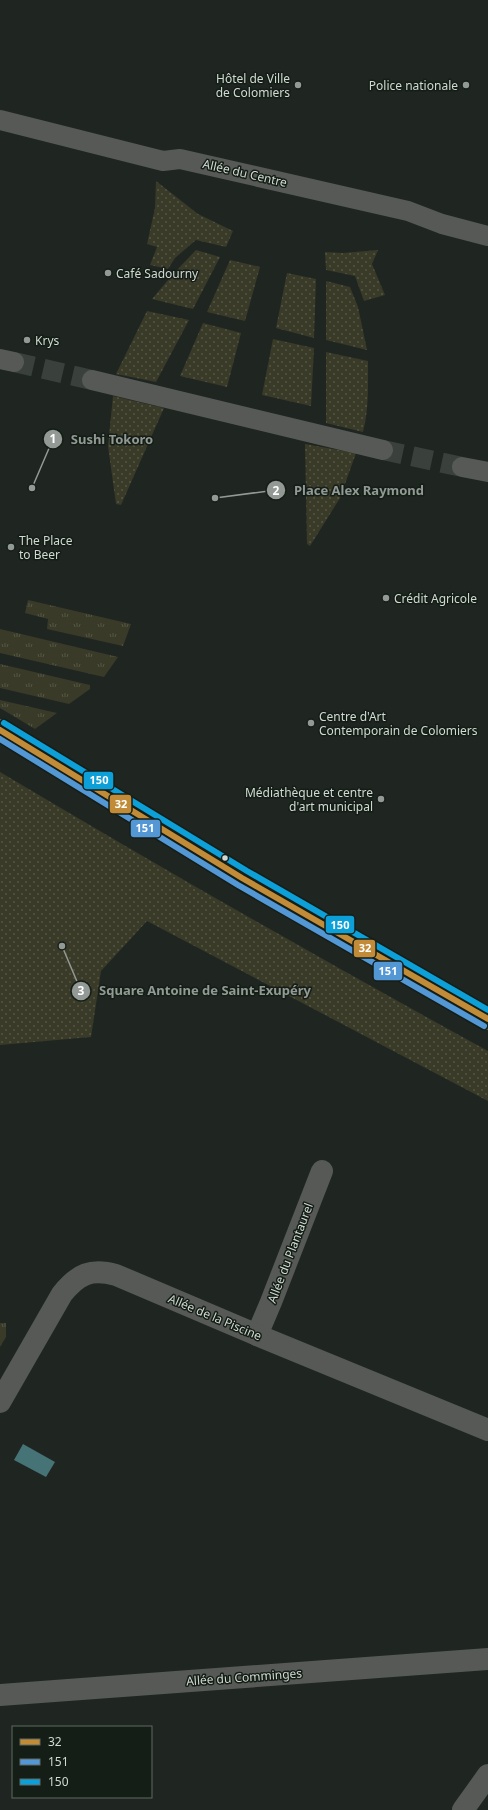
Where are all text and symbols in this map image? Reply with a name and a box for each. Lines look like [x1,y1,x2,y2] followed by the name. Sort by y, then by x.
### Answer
[216,70,290,101] place label: Hôtel de Ville de Colomiers
[369,77,458,94] place label: Police nationale
[293,80,303,90] marker: Hôtel de Ville de Colomiers
[461,80,471,90] marker: Police nationale
[201,155,289,191] street label: Allée du Centre
[116,265,199,282] place label: Café Sadourny
[103,268,113,278] marker: Café Sadourny
[35,332,60,349] place label: Krys
[22,335,32,345] marker: Krys
[43,427,161,452] callout: Sushi Tokoro
[50,430,56,447] text: 1
[71,430,153,448] text: Sushi Tokoro
[266,478,432,503] callout: Place Alex Raymond
[294,481,424,499] text: Place Alex Raymond
[273,482,280,499] text: 2
[19,532,73,563] place label: The Place to Beer
[6,542,16,552] marker: The Place to Beer
[394,590,477,607] place label: Crédit Agricole
[381,593,391,603] marker: Crédit Agricole
[319,708,478,739] place label: Centre d'Art Contemporain de Colomiers
[306,718,316,728] marker: Centre d'Art Contemporain de Colomiers
[83,771,114,790] line badge: 150
[90,772,108,787] text: 150
[245,784,373,815] place label: Médiathèque et centre d'art municipal
[109,794,132,814] line badge: 32
[376,794,386,804] marker: Médiathèque et centre d'art municipal
[115,796,127,811] text: 32
[130,819,161,838] line badge: 151
[136,820,154,835] text: 151
[220,853,230,863] unlabelled marker
[325,915,355,934] line badge: 150
[331,917,349,932] text: 150
[353,939,376,958] line badge: 32
[359,940,371,955] text: 32
[373,961,403,981] line badge: 151
[379,963,397,978] text: 151
[71,978,319,1003] callout: Square Antoine de Saint-Exupéry
[99,981,312,999] text: Square Antoine de Saint-Exupéry
[78,982,85,999] text: 3
[263,1200,317,1306] street label: Allée du Plantaurel
[166,1290,264,1344] street label: Allée de la Piscine
[185,1664,303,1690] street label: Allée du Comminges
[12,1726,152,1798] legend
[48,1733,62,1750] text: 32
[48,1753,69,1770] text: 151
[48,1773,69,1790] text: 150

